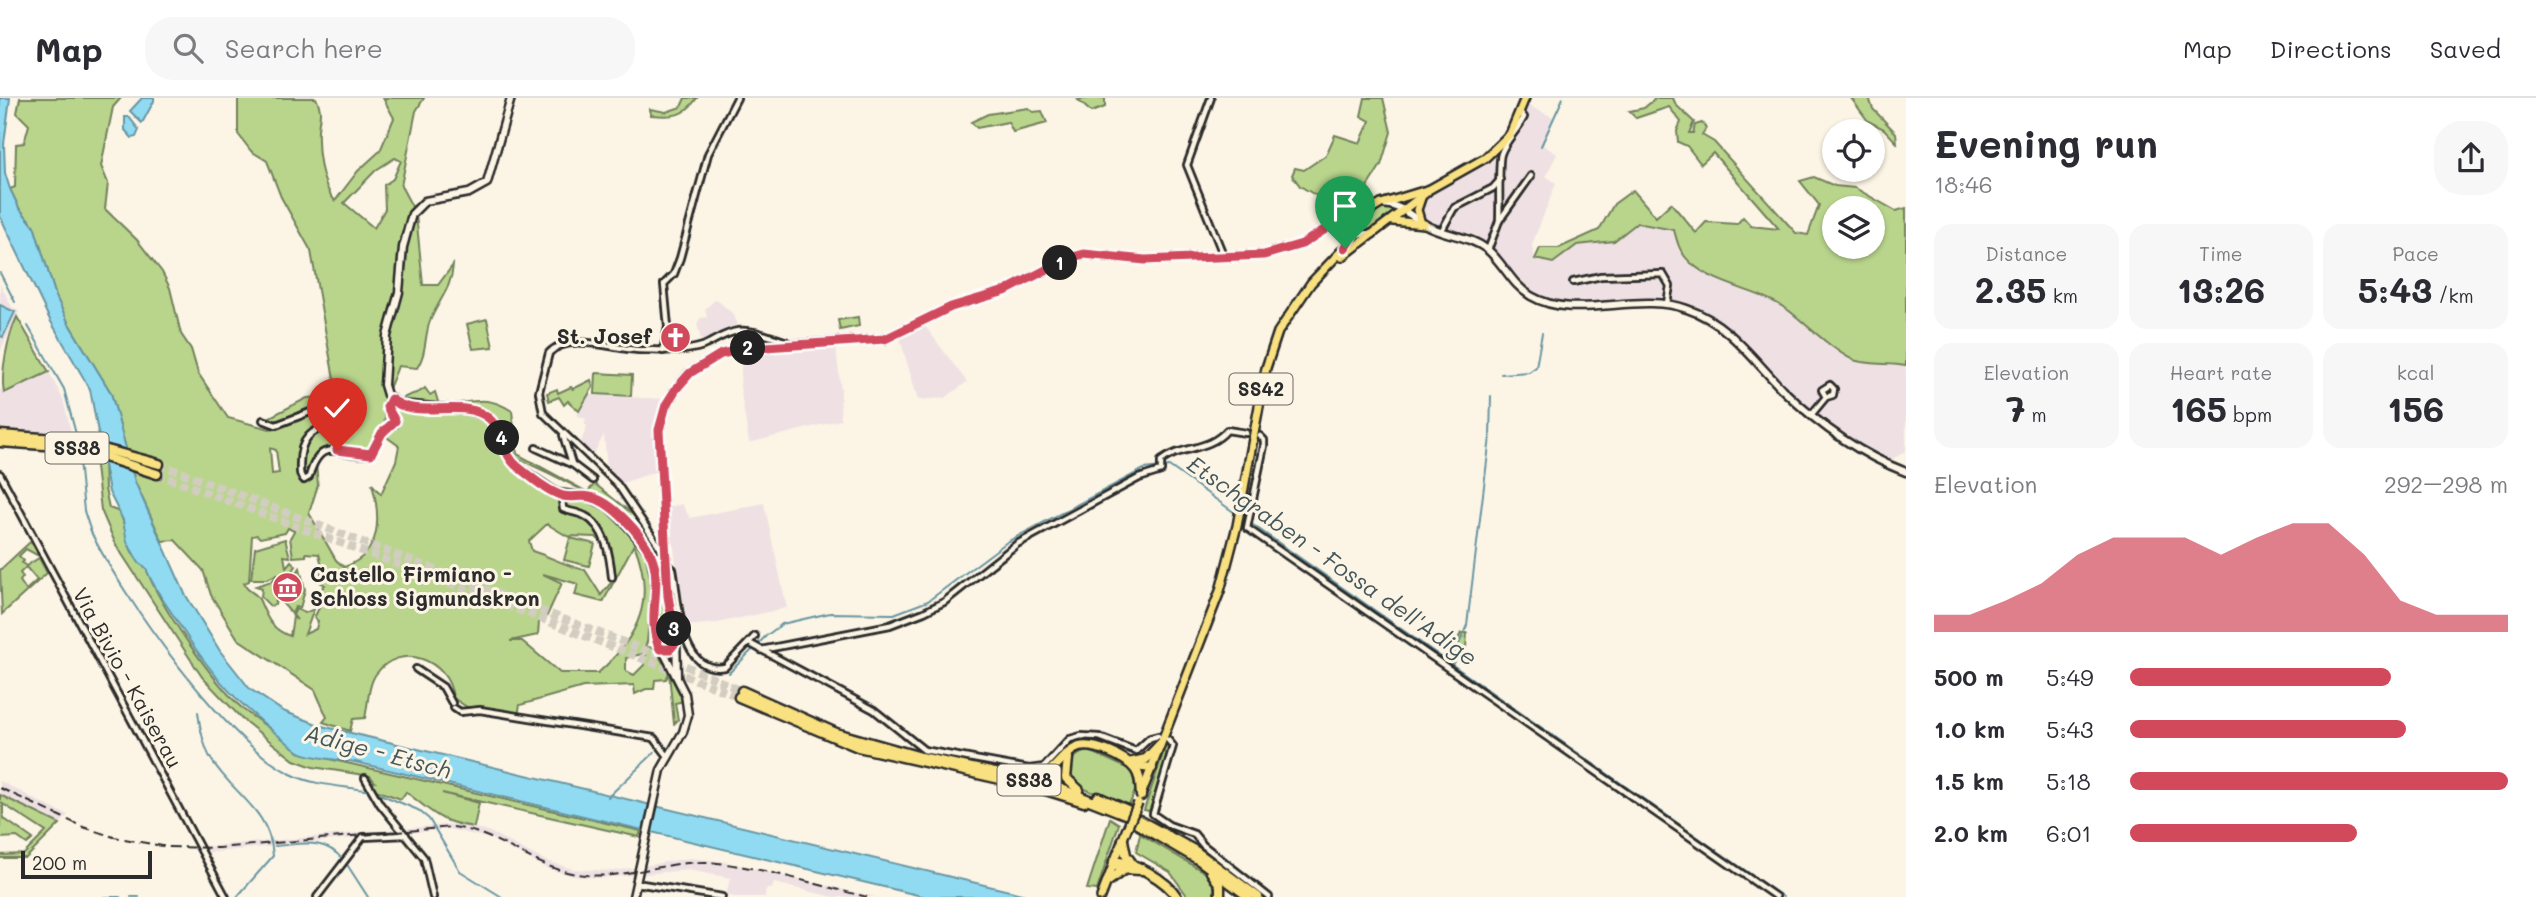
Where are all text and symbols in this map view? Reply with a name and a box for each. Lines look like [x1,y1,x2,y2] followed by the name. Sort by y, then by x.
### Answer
[145,17,635,80] search box
[35,27,103,70] text: Map
[169,29,207,67] icon: search
[225,31,383,65] text: Search here
[2183,33,2232,64] text: Map
[2270,33,2392,64] text: Directions
[2430,33,2501,64] text: Saved
[1934,118,2158,168] text: Evening run
[1822,119,1885,259] map controls
[1822,119,1885,182] button: locate
[2434,121,2508,195] button: share
[1934,169,1993,199] text: 18:46
[1315,176,1375,248] pin
[1326,187,1364,225] icon: arrive
[1822,196,1885,259] button: layers
[1985,241,2067,266] text: Distance
[2199,241,2243,266] text: Time
[2392,241,2439,266] text: Pace
[1042,246,1078,280] pin: 1
[1055,250,1064,275] text: 1
[1975,266,2047,312] text: 2.35
[2177,266,2265,312] text: 13:26
[2358,266,2432,312] text: 5:43
[2047,283,2078,308] text: km
[2432,283,2474,308] text: /km
[658,320,692,354] church icon: St. Josef
[557,322,653,349] place label: St. Josef
[730,330,766,366] pin: 2
[742,335,753,360] text: 2
[1984,360,2069,385] text: Elevation
[2170,360,2272,385] text: Heart rate
[2397,360,2435,385] text: kcal
[1230,374,1292,404] road number: SS42
[307,378,367,450] pin
[2006,385,2025,431] text: 7
[2170,385,2227,431] text: 165
[2387,385,2444,431] text: 156
[318,389,356,427] icon: check
[2025,402,2047,427] text: m
[2227,402,2272,427] text: bpm
[484,420,520,456] pin: 4
[495,425,508,450] text: 4
[46,432,108,464] road number: SS38
[1182,448,1483,672] water label: Etschgraben - Fossa dell'Adige
[1934,469,2037,499] text: Elevation
[2384,469,2508,499] text: 292–298 m
[310,560,540,611] place label: Castello Firmiano - Schloss Sigmundskron
[270,570,304,604] museum icon: Castello Firmiano - Schloss Sigmundskron
[68,582,189,772] street label: Via Bivio - Kaiserau
[656,612,692,646] pin: 3
[668,616,679,641] text: 3
[1934,662,2004,692] text: 500 m
[2046,662,2094,692] text: 5:49
[1934,714,2005,744] text: 1.0 km
[2046,714,2094,744] text: 5:43
[302,717,455,785] water label: Adige - Etsch
[998,764,1060,796] road number: SS38
[1934,766,2004,796] text: 1.5 km
[2046,766,2091,796] text: 5:18
[1934,818,2008,848] text: 2.0 km
[2046,818,2092,848] text: 6:01
[21,848,152,880] scale bar
[32,850,87,875] text: 200 m

